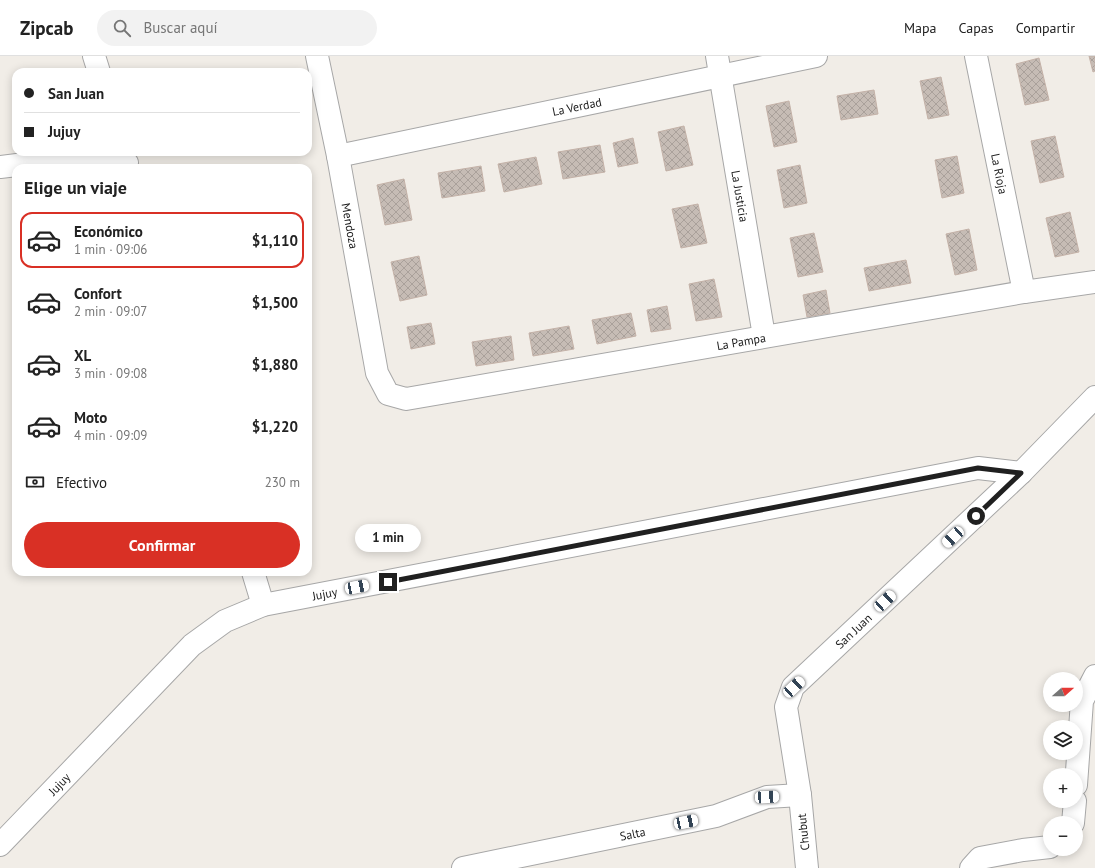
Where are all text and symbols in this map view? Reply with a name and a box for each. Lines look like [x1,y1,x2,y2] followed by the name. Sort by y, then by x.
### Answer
[97,10,377,46] search box
[20,16,73,40] text: Zipcab
[111,17,133,39] icon: search
[143,18,218,37] text: Buscar aquí
[904,19,937,37] text: Mapa
[959,19,994,37] text: Capas
[1016,19,1075,37] text: Compartir
[48,84,104,103] text: San Juan
[551,94,603,118] street label: La Verdad
[48,122,80,141] text: Jujuy
[988,152,1011,195] street label: La Rioja
[729,169,752,223] street label: La Justicia
[24,176,127,199] text: Elige un viaje
[339,202,362,250] street label: Mendoza
[26,222,62,258] icon: car
[74,222,143,241] text: Económico
[252,231,298,250] text: $1,110
[74,241,147,258] text: 1 min · 09:06
[26,284,62,320] icon: car
[74,284,122,303] text: Confort
[252,293,298,312] text: $1,500
[74,303,147,320] text: 2 min · 09:07
[715,329,767,353] street label: La Pampa
[26,346,62,382] icon: car
[74,346,91,365] text: XL
[252,355,298,374] text: $1,880
[74,365,147,382] text: 3 min · 09:08
[26,408,62,444] icon: car
[74,408,107,427] text: Moto
[252,417,298,436] text: $1,220
[74,427,147,444] text: 4 min · 09:09
[24,471,46,493] icon: cash
[56,473,107,492] text: Efectivo
[265,474,300,491] text: 230 m
[967,507,985,525] route start
[24,522,300,568] button: Confirmar
[355,524,421,552] callout: 1 min
[940,524,966,550] car
[372,529,404,546] text: 1 min
[379,573,397,591] route end
[344,579,370,595] car
[310,583,339,603] street label: Jujuy
[872,588,898,614] car
[832,610,874,651] street label: San Juan
[1043,672,1083,712] north arrow
[1043,672,1083,856] map controls
[781,674,807,700] car
[1043,720,1083,760] button: layers
[1043,768,1083,808] button: +
[44,769,73,799] street label: Jujuy
[755,790,779,804] car
[794,813,812,851] street label: Chubut
[673,814,699,830] car
[1043,816,1083,856] button: −
[618,823,647,843] street label: Salta

